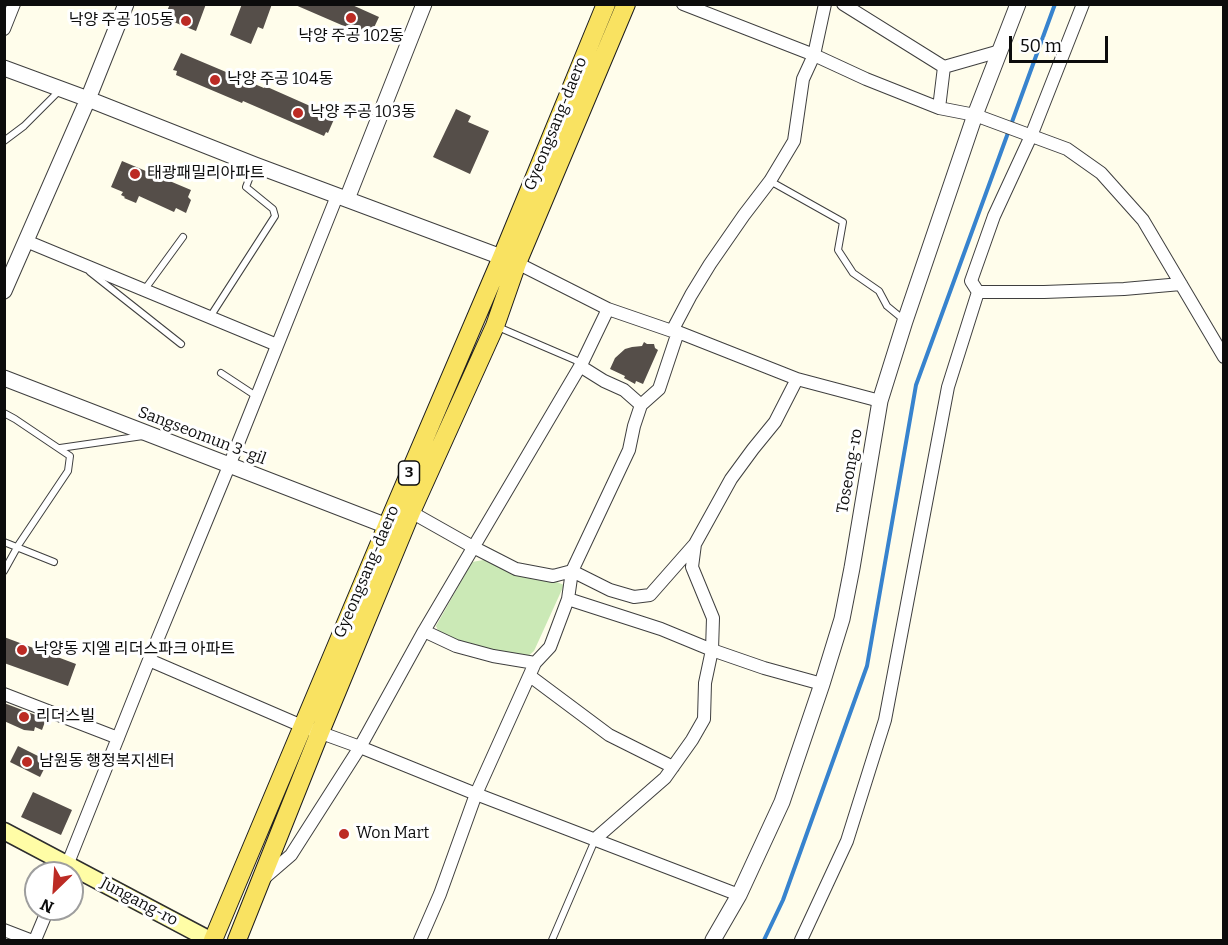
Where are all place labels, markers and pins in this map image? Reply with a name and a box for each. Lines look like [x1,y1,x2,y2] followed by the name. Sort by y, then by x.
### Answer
[69,11,174,31] place label: 낙양 주공 105동
[344,11,358,25] marker: 낙양 주공 102동
[179,14,193,28] marker: 낙양 주공 105동
[298,27,404,47] place label: 낙양 주공 102동
[227,70,333,90] place label: 낙양 주공 104동
[208,73,222,87] marker: 낙양 주공 104동
[310,103,416,123] place label: 낙양 주공 103동
[291,106,305,120] marker: 낙양 주공 103동
[147,164,265,184] place label: 태광패밀리아파트
[128,167,142,181] marker: 태광패밀리아파트
[34,640,235,660] place label: 낙양동 지엘 리더스파크 아파트
[15,643,29,657] marker: 낙양동 지엘 리더스파크 아파트
[36,707,95,727] place label: 리더스빌
[17,710,31,724] marker: 리더스빌
[39,752,175,772] place label: 남원동 행정복지센터
[20,755,34,769] marker: 남원동 행정복지센터
[356,824,429,844] place label: Won Mart
[337,827,351,841] marker: Won Mart

